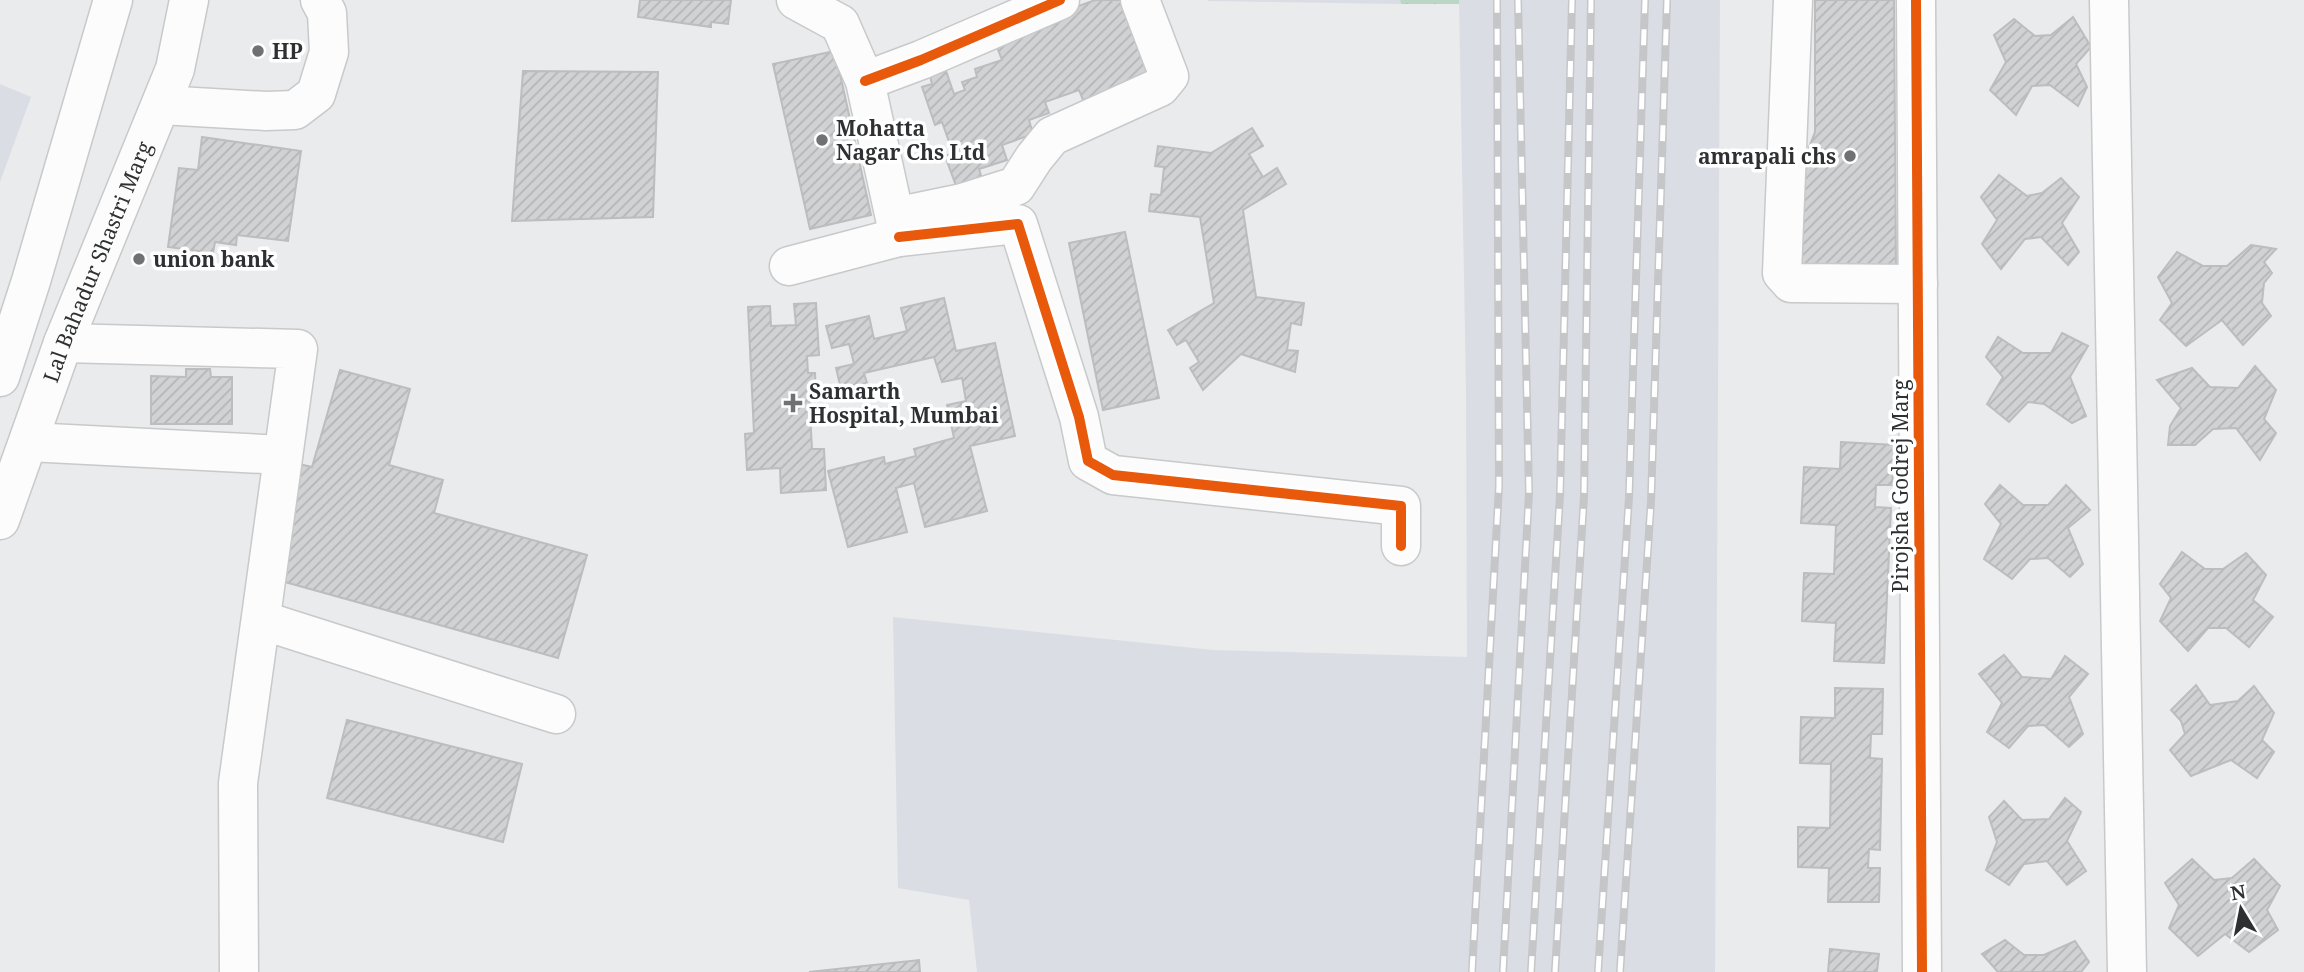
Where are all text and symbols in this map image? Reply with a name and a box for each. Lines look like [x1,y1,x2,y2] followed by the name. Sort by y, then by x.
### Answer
[272,37,303,65] place label: HP
[250,43,266,59] marker: HP
[836,114,986,166] place label: Mohatta Nagar Chs Ltd
[814,132,830,148] marker: Mohatta Nagar Chs Ltd
[36,136,158,386] street label: Lal Bahadur Shastri Marg
[1698,142,1836,170] place label: amrapali chs
[1842,148,1858,164] marker: amrapali chs
[153,245,275,273] place label: union bank
[131,251,147,267] marker: union bank
[809,377,999,429] place label: Samarth Hospital, Mumbai
[1886,379,1914,593] street label: Pirojsha Godrej Marg
[783,393,803,413] marker: Samarth Hospital, Mumbai
[2206,874,2276,944] north arrow
[2228,878,2248,906] text: N

